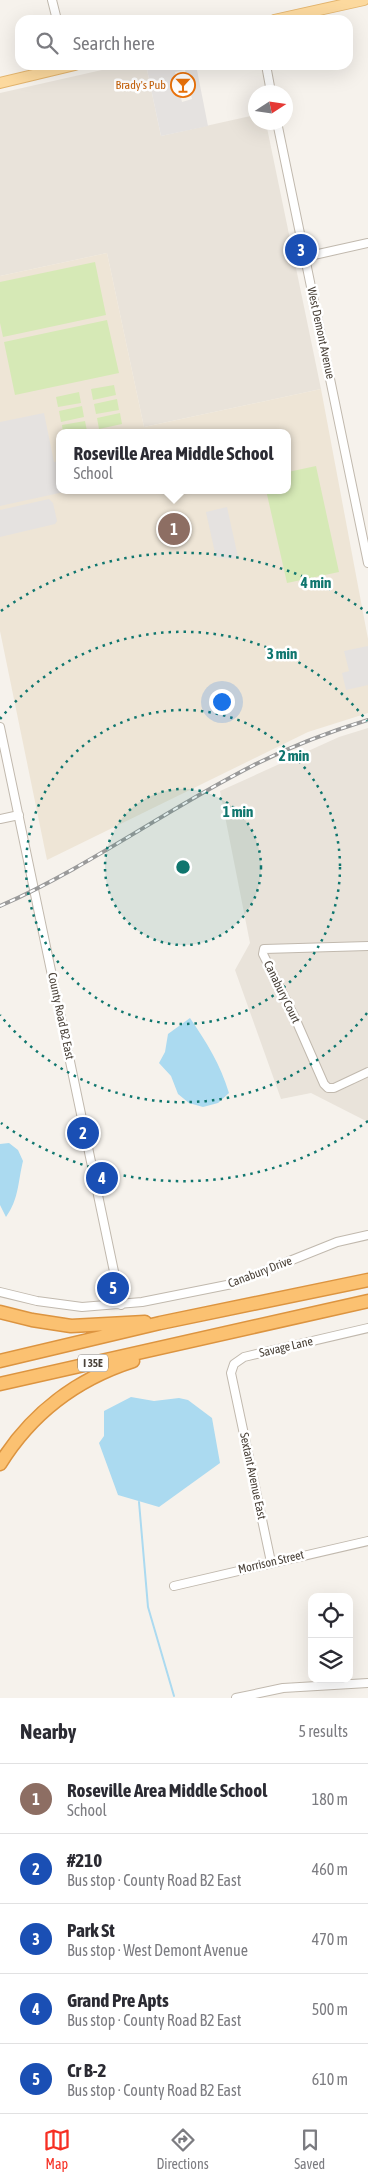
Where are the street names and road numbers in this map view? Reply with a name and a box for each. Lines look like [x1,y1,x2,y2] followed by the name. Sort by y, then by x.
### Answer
[304,286,338,380] street label: West Demont Avenue
[261,958,303,1026] street label: Canabury Court
[45,971,77,1061] street label: County Road B2 East
[226,1253,294,1291] street label: Canabury Drive
[258,1334,314,1360] street label: Savage Lane
[78,1355,108,1372] road number: I 35E
[237,1431,269,1521] street label: Sextant Avenue East
[237,1548,306,1576] street label: Morrison Street

